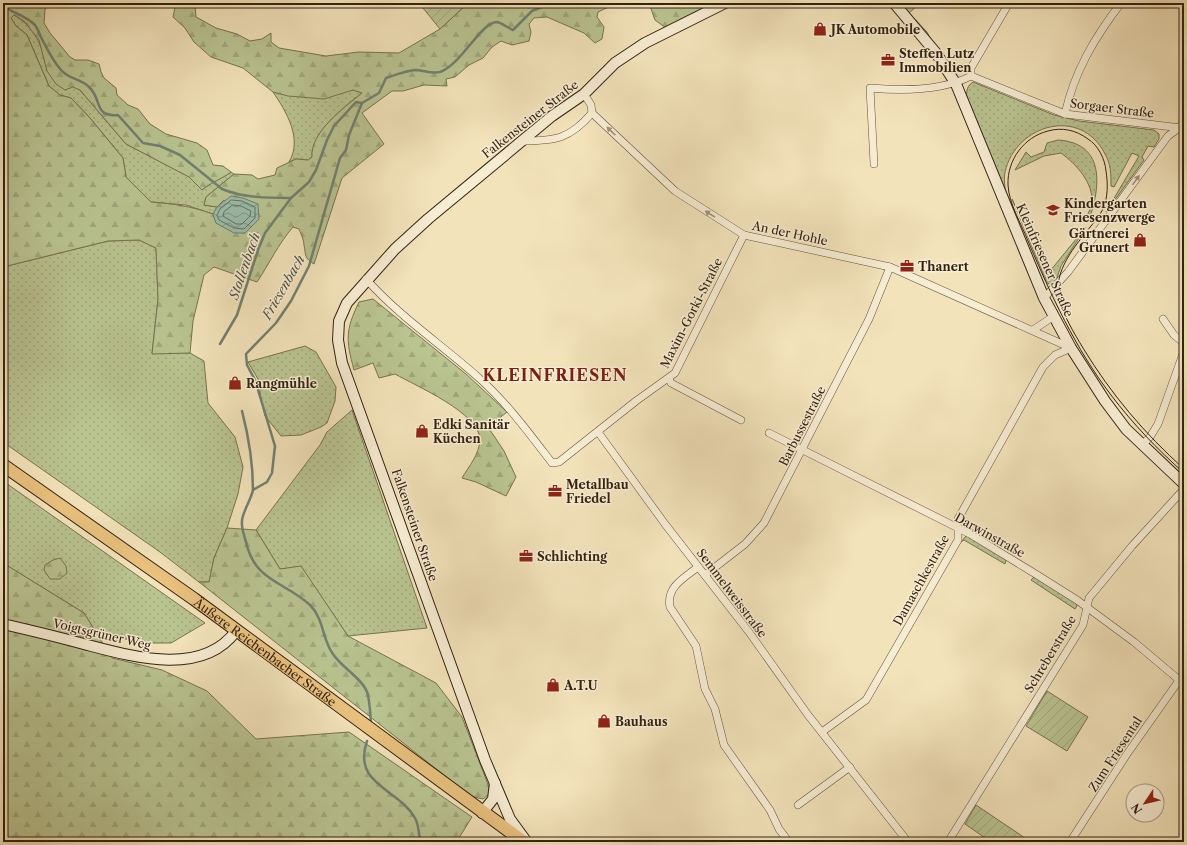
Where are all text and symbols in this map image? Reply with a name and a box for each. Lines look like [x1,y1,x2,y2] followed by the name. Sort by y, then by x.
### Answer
[812,21,828,37] shop icon: JK Automobile
[829,22,920,37] place label: JK Automobile
[899,46,975,75] place label: Steffen Lutz Immobilien
[880,52,896,68] office icon: Steffen Lutz Immobilien
[479,77,581,161] street label: Falkensteiner Straße
[1069,95,1155,121] street label: Sorgaer Straße
[606,126,616,136] one-way arrow
[1131,174,1140,185] one-way arrow
[1064,196,1155,225] place label: Kindergarten Friesenzwerge
[1013,201,1077,319] street label: Kleinfriesener Straße
[1045,202,1061,218] school or university icon: Kindergarten Friesenzwerge
[704,211,716,218] one-way arrow
[750,217,829,248] street label: An der Hohle
[1069,226,1130,255] place label: Gärtnerei Grunert
[225,231,263,302] water label: Stollenbach
[1132,232,1148,248] shop icon: Gärtnerei Grunert
[258,252,308,323] water label: Friesenbach
[657,255,725,371] street label: Maxim-Gorki-Straße
[899,258,915,274] office icon: Thanert
[918,259,969,274] place label: Thanert
[482,365,628,385] district label: KLEINFRIESEN
[227,375,243,391] shop icon: Rangmühle
[246,376,317,391] place label: Rangmühle
[775,383,829,468] street label: Barbussestraße
[433,417,510,446] place label: Edki Sanitär Küchen
[414,423,430,439] shop icon: Edki Sanitär Küchen
[389,467,441,583] street label: Falkensteiner Straße
[566,477,629,506] place label: Metallbau Friedel
[547,483,563,499] office icon: Metallbau Friedel
[952,510,1028,561] street label: Darwinstraße
[890,532,952,628] street label: Damaschkestraße
[694,546,770,641] street label: Semmelweisstraße
[518,548,534,564] office icon: Schlichting
[537,549,608,564] place label: Schlichting
[190,593,340,709] street label: Äußere Reichenbacher Straße
[1021,612,1079,695] street label: Schreberstraße
[51,615,153,653] street label: Voigtsgrüner Weg
[545,677,561,693] shop icon: A.T.U
[563,678,598,693] place label: A.T.U
[596,713,612,729] shop icon: Bauhaus
[1085,713,1145,794] street label: Zum Friesental
[615,714,668,729] place label: Bauhaus
[1125,783,1165,823] north arrow
[1128,800,1145,817] text: N

